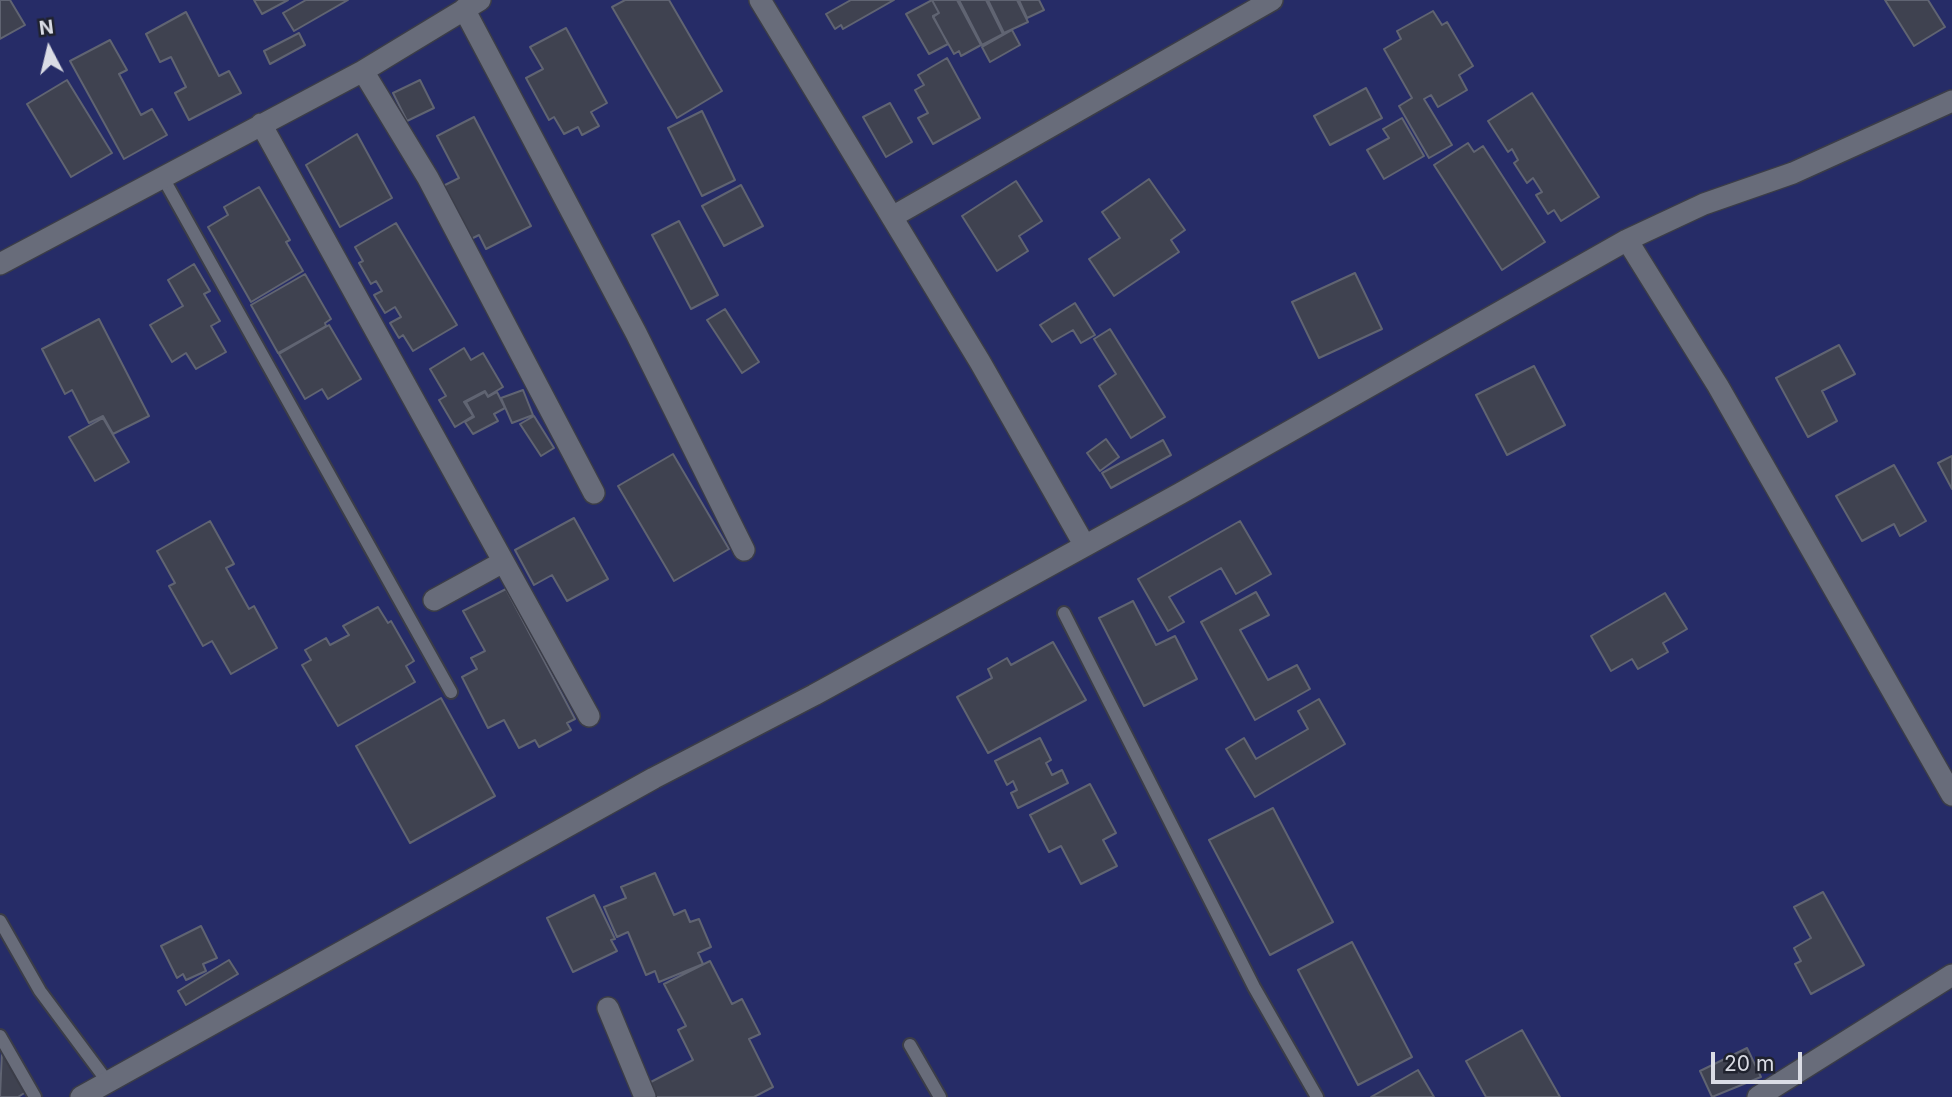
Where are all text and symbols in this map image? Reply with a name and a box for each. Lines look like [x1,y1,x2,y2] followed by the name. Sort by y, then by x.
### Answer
[14,14,84,84] north arrow
[38,15,55,40] text: N
[1714,1038,1805,1082] scale bar
[1724,1051,1774,1076] text: 20 m

